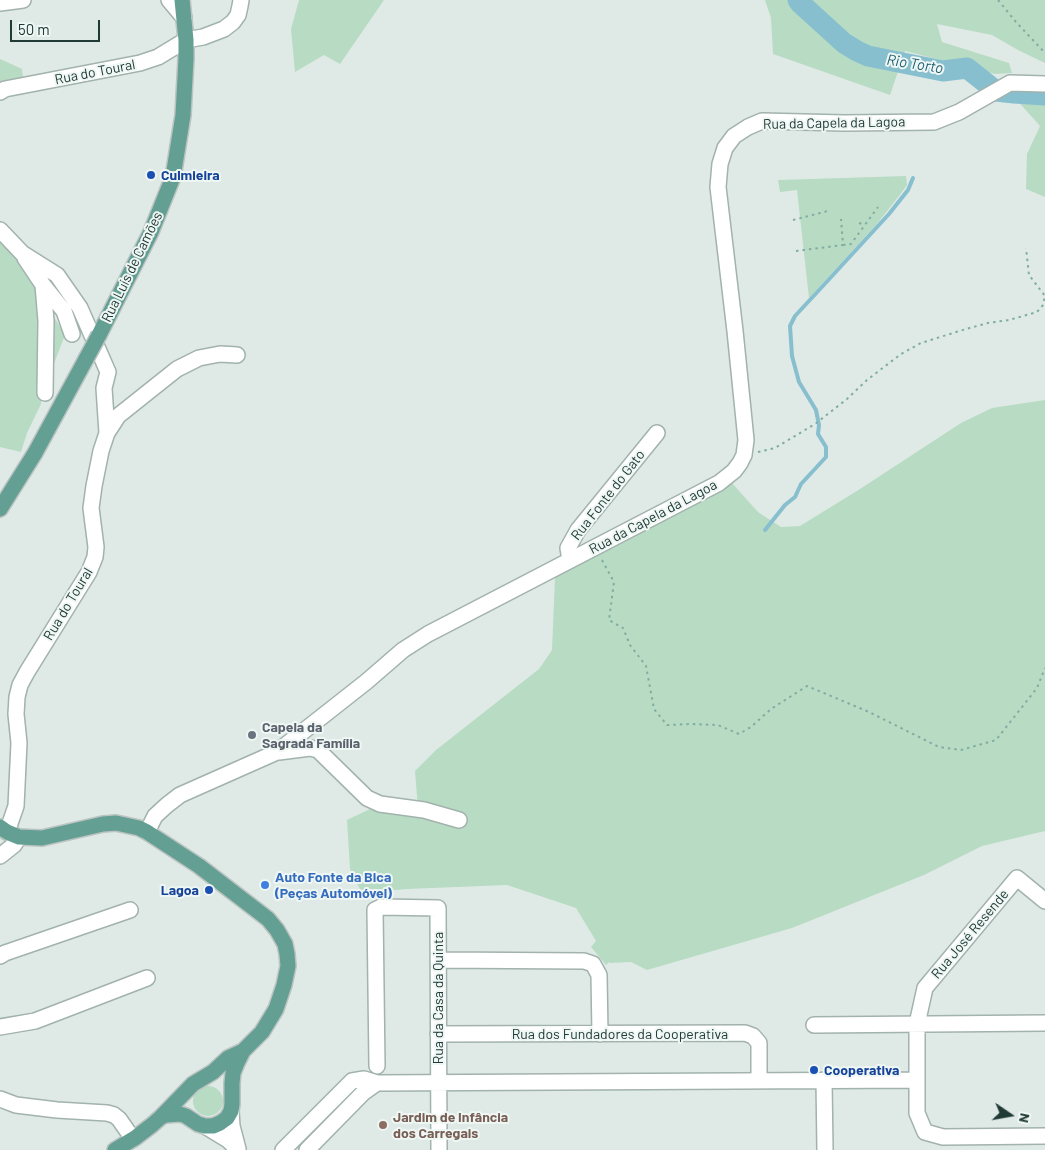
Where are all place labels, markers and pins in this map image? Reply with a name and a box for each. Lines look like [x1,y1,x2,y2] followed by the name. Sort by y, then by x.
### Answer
[161,167,220,183] place label: Culmieira
[145,169,157,181] marker: Culmieira
[262,719,360,752] place label: Capela da Sagrada Família
[246,729,258,741] marker: Capela da Sagrada Família
[275,869,392,902] place label: Auto Fonte da Bica (Peças Automóvel)
[259,879,271,891] marker: Auto Fonte da Bica (Peças Automóvel)
[161,882,199,898] place label: Lagoa
[203,884,215,896] marker: Lagoa
[824,1062,899,1078] place label: Cooperativa
[808,1064,820,1076] marker: Cooperativa
[393,1109,508,1142] place label: Jardim de Infância dos Carregais
[377,1119,389,1131] marker: Jardim de Infância dos Carregais

